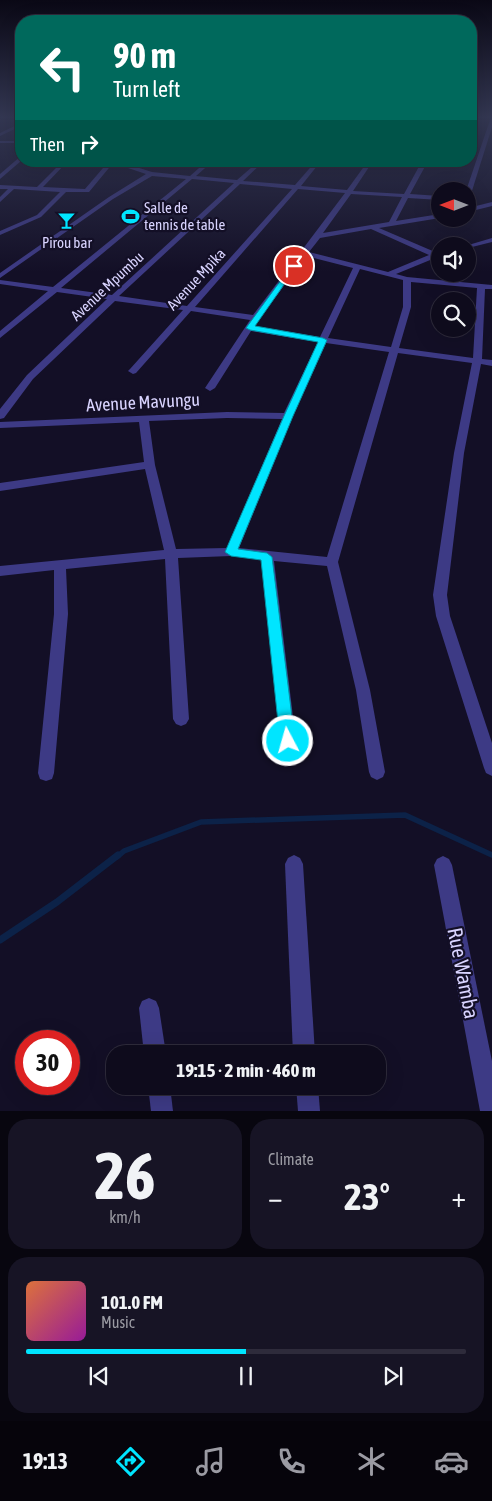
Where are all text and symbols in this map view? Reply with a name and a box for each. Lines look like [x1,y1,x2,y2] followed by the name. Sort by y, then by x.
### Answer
[30,35,95,100] icon: left
[113,35,176,75] text: 90 m
[113,76,180,102] text: Turn left
[75,130,103,158] icon: right
[30,133,65,155] text: Then
[431,182,476,228] north arrow
[431,182,476,337] map controls
[144,199,226,233] place label: Salle de tennis de table
[120,206,140,226] sports icon: Salle de tennis de table
[57,211,77,231] bar icon: Pirou bar
[42,234,92,251] place label: Pirou bar
[431,237,476,282] button: sound
[163,245,229,313] street label: Avenue Mpika
[273,245,315,287] pin
[67,248,147,324] street label: Avenue Mpumbu
[280,252,308,280] icon: arrive
[431,292,476,337] button: search
[86,389,200,415] street label: Avenue Mavungu
[261,714,313,766] position arrow
[443,925,485,1021] street label: Rue Wamba
[15,1030,80,1095] speed limit sign: 30
[176,1059,316,1081] text: 19:15 · 2 min · 460 m
[94,1138,156,1213] text: 26
[268,1150,314,1168] text: Climate
[344,1175,390,1218] text: 23°
[268,1181,283,1213] text: −
[451,1181,466,1213] text: +
[109,1208,141,1226] text: km/h
[101,1291,163,1313] text: 101.0 FM
[101,1313,135,1331] text: Music
[85,1362,113,1390] icon: previous
[232,1362,260,1390] icon: pause
[379,1362,407,1390] icon: next
[113,1444,148,1479] icon: directions
[193,1444,228,1479] icon: music
[274,1444,309,1479] icon: phone
[354,1444,389,1479] icon: climate
[434,1444,469,1479] icon: car
[23,1448,68,1474] text: 19:13

